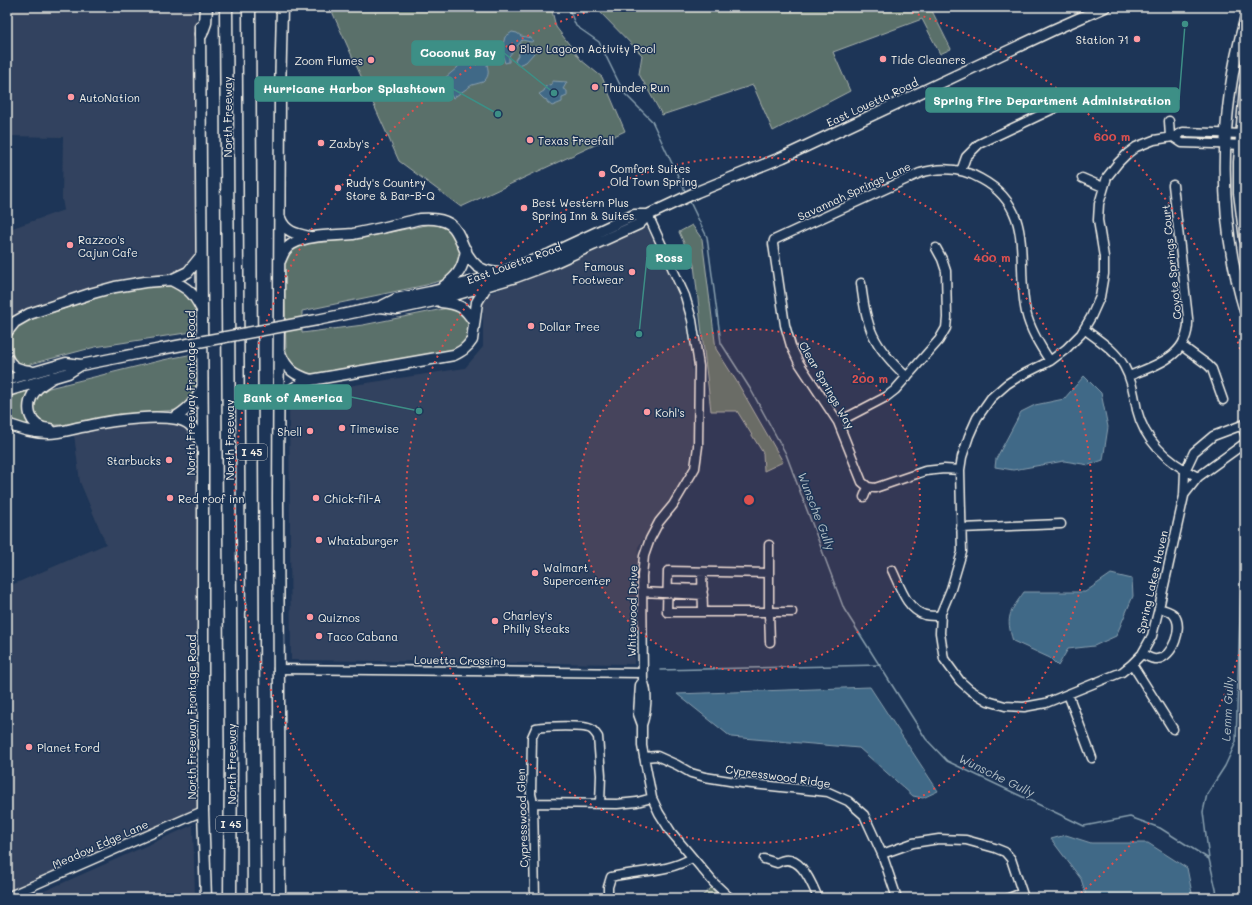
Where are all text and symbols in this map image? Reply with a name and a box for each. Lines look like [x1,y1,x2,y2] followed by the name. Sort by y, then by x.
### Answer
[1076,32,1129,47] place label: Station 71
[1132,34,1142,44] marker: Station 71
[412,41,504,65] callout: Coconut Bay
[520,41,656,56] place label: Blue Lagoon Activity Pool
[507,43,517,53] marker: Blue Lagoon Activity Pool
[420,44,497,60] text: Coconut Bay
[891,52,966,67] place label: Tide Cleaners
[294,53,363,68] place label: Zoom Flumes
[878,54,888,64] marker: Tide Cleaners
[366,55,376,65] marker: Zoom Flumes
[824,74,920,130] street label: East Louetta Road
[220,76,235,158] street label: North Freeway
[255,77,453,101] callout: Hurricane Harbor Splashtown
[263,80,445,96] text: Hurricane Harbor Splashtown
[603,80,669,95] place label: Thunder Run
[590,82,600,92] marker: Thunder Run
[926,88,1179,112] callout: Spring Fire Department Administration
[79,90,140,105] place label: AutoNation
[66,92,76,102] marker: AutoNation
[933,92,1171,108] text: Spring Fire Department Administration
[1094,128,1130,144] text: 600 m
[538,133,614,148] place label: Texas Freefall
[525,135,535,145] marker: Texas Freefall
[329,136,369,151] place label: Zaxby's
[316,138,326,148] marker: Zaxby's
[795,158,913,224] street label: Savannah Springs Lane
[610,161,697,189] place label: Comfort Suites Old Town Spring
[597,169,607,179] marker: Comfort Suites Old Town Spring
[346,175,435,203] place label: Rudy's Country Store & Bar-B-Q
[333,183,343,193] marker: Rudy's Country Store & Bar-B-Q
[532,195,634,223] place label: Best Western Plus Spring Inn & Suites
[519,203,529,213] marker: Best Western Plus Spring Inn & Suites
[1157,203,1185,320] street label: Coyote Springs Court
[78,232,138,260] place label: Razzoo's Cajun Cafe
[465,239,563,287] street label: East Louetta Road
[65,240,75,250] marker: Razzoo's Cajun Cafe
[647,245,691,269] callout: Ross
[655,249,683,265] text: Ross
[974,249,1010,265] text: 400 m
[572,259,624,287] place label: Famous Footwear
[627,267,637,277] marker: Famous Footwear
[183,311,198,475] street label: North Freeway Frontage Road
[539,319,600,334] place label: Dollar Tree
[526,321,536,331] marker: Dollar Tree
[796,338,858,432] street label: Clear Springs Way
[852,370,888,386] text: 200 m
[235,385,351,409] callout: Bank of America
[243,389,343,405] text: Bank of America
[222,399,237,481] street label: North Freeway
[655,405,685,420] place label: Kohl's
[642,407,652,417] marker: Kohl's
[350,421,399,436] place label: Timewise
[337,423,347,433] marker: Timewise
[277,424,302,439] place label: Shell
[305,426,315,436] marker: Shell
[237,444,267,460] road number: I 45
[107,453,161,468] place label: Starbucks
[164,455,174,465] marker: Starbucks
[795,470,839,553] water label: Wunsche Gully
[178,491,244,506] place label: Red roof inn
[324,491,381,506] place label: Chick-fil-A
[165,493,175,503] marker: Red roof inn
[311,493,321,503] marker: Chick-fil-A
[742,493,756,507] centre of rings
[1133,529,1171,635] street label: Spring Lakes Haven
[327,533,399,548] place label: Whataburger
[314,535,324,545] marker: Whataburger
[543,560,611,588] place label: Walmart Supercenter
[624,565,640,657] street label: Whitewood Drive
[530,568,540,578] marker: Walmart Supercenter
[503,608,570,636] place label: Charley's Philly Steaks
[318,610,360,625] place label: Quiznos
[305,612,315,622] marker: Quiznos
[490,616,500,626] marker: Charley's Philly Steaks
[327,629,398,644] place label: Taco Cabana
[314,631,324,641] marker: Taco Cabana
[184,635,199,799] street label: North Freeway Frontage Road
[414,652,506,668] street label: Louetta Crossing
[1217,676,1237,742] water label: Lemm Gully
[224,723,239,805] street label: North Freeway
[37,740,100,755] place label: Planet Ford
[24,742,34,752] marker: Planet Ford
[956,750,1038,801] water label: Wunsche Gully
[724,761,832,791] street label: Cypresswood Ridge
[513,768,531,868] street label: Cypresswood Glen
[50,816,151,872] street label: Meadow Edge Lane
[216,816,246,832] road number: I 45

